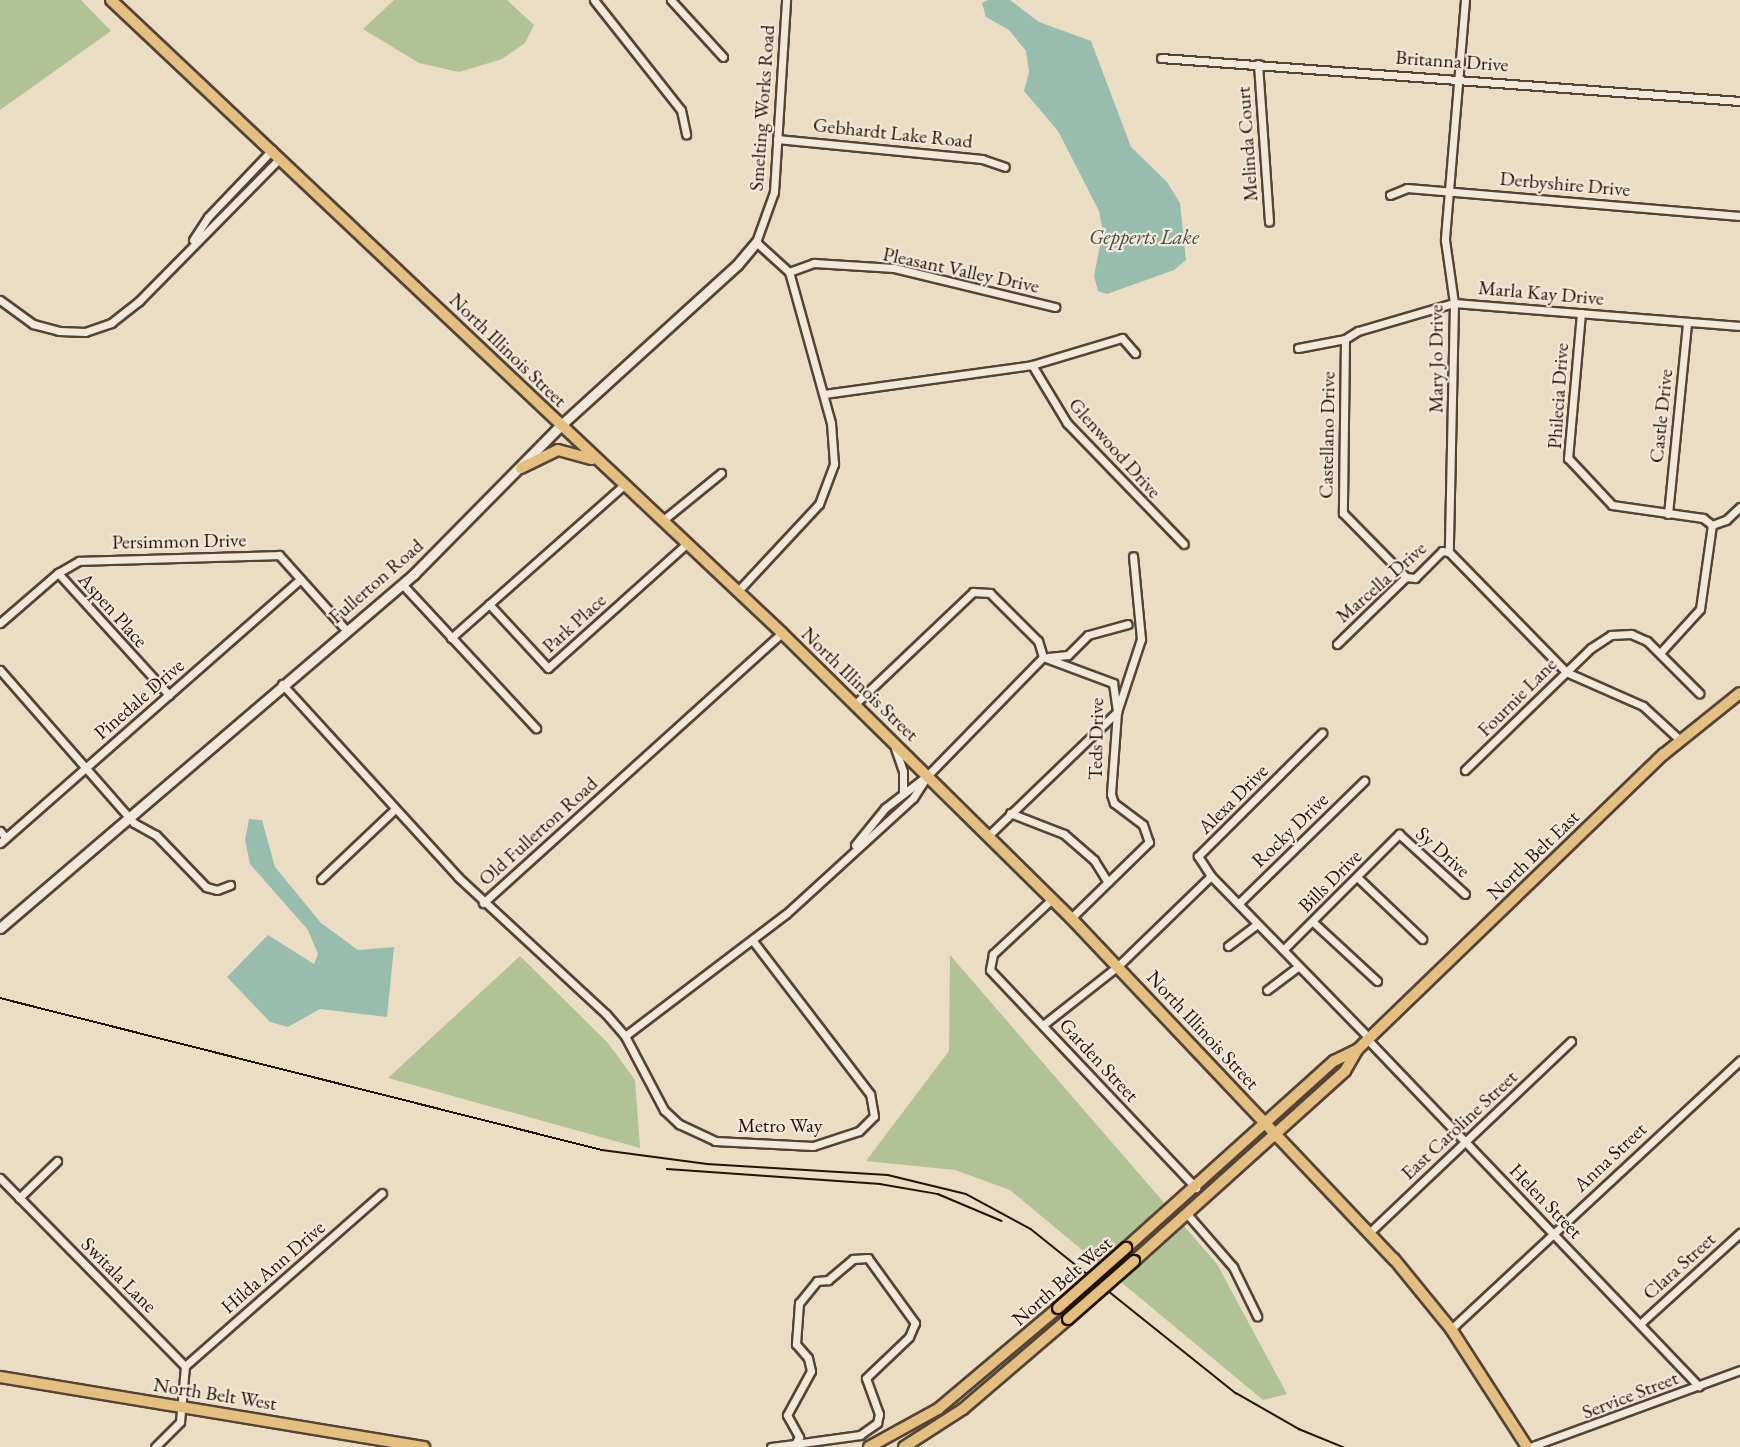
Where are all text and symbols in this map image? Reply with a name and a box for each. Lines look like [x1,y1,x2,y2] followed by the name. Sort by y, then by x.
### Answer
[744,24,780,192] street label: Smelting Works Road
[1395,45,1509,77] street label: Britanna Drive
[1231,86,1263,202] street label: Melinda Court
[812,113,974,153] street label: Gebhardt Lake Road
[1499,166,1631,202] street label: Derbyshire Drive
[1089,224,1199,250] water label: Gepperts Lake
[881,242,1041,298] street label: Pleasant Valley Drive
[1477,276,1605,310] street label: Marla Kay Drive
[444,288,572,412] street label: North Illinois Street
[1424,305,1448,413] street label: Mary Jo Drive
[1542,342,1574,450] street label: Philecia Drive
[1644,368,1678,464] street label: Castle Drive
[1314,371,1340,499] street label: Castellano Drive
[1064,393,1166,503] street label: Glenwood Drive
[112,528,246,554] street label: Persimmon Drive
[324,533,428,629] street label: Fullerton Road
[1331,536,1431,628] street label: Marcella Drive
[73,568,153,652] street label: Aspen Place
[537,588,611,658] street label: Park Place
[796,622,924,746] street label: North Illinois Street
[1472,652,1562,742] street label: Fournie Lane
[89,653,189,745] street label: Pinedale Drive
[1083,698,1109,780] street label: Teds Drive
[1193,759,1273,839] street label: Alexa Drive
[474,771,602,891] street label: Old Fullerton Road
[1247,788,1333,872] street label: Rocky Drive
[1482,805,1584,905] street label: North Belt East
[1411,821,1475,883] street label: Sy Drive
[1293,844,1367,918] street label: Bills Drive
[1142,965,1264,1095] street label: North Illinois Street
[1054,1013,1144,1107] street label: Garden Street
[1396,1065,1522,1185] street label: East Caroline Street
[737,1113,823,1137] street label: Metro Way
[1569,1117,1651,1197] street label: Anna Street
[1504,1158,1588,1244] street label: Helen Street
[216,1215,330,1319] street label: Hilda Ann Drive
[1638,1227,1720,1305] street label: Clara Street
[1007,1231,1117,1331] street label: North Belt West
[76,1232,162,1318] street label: Switala Lane
[1579,1366,1681,1424] street label: Service Street
[152,1372,278,1416] street label: North Belt West

